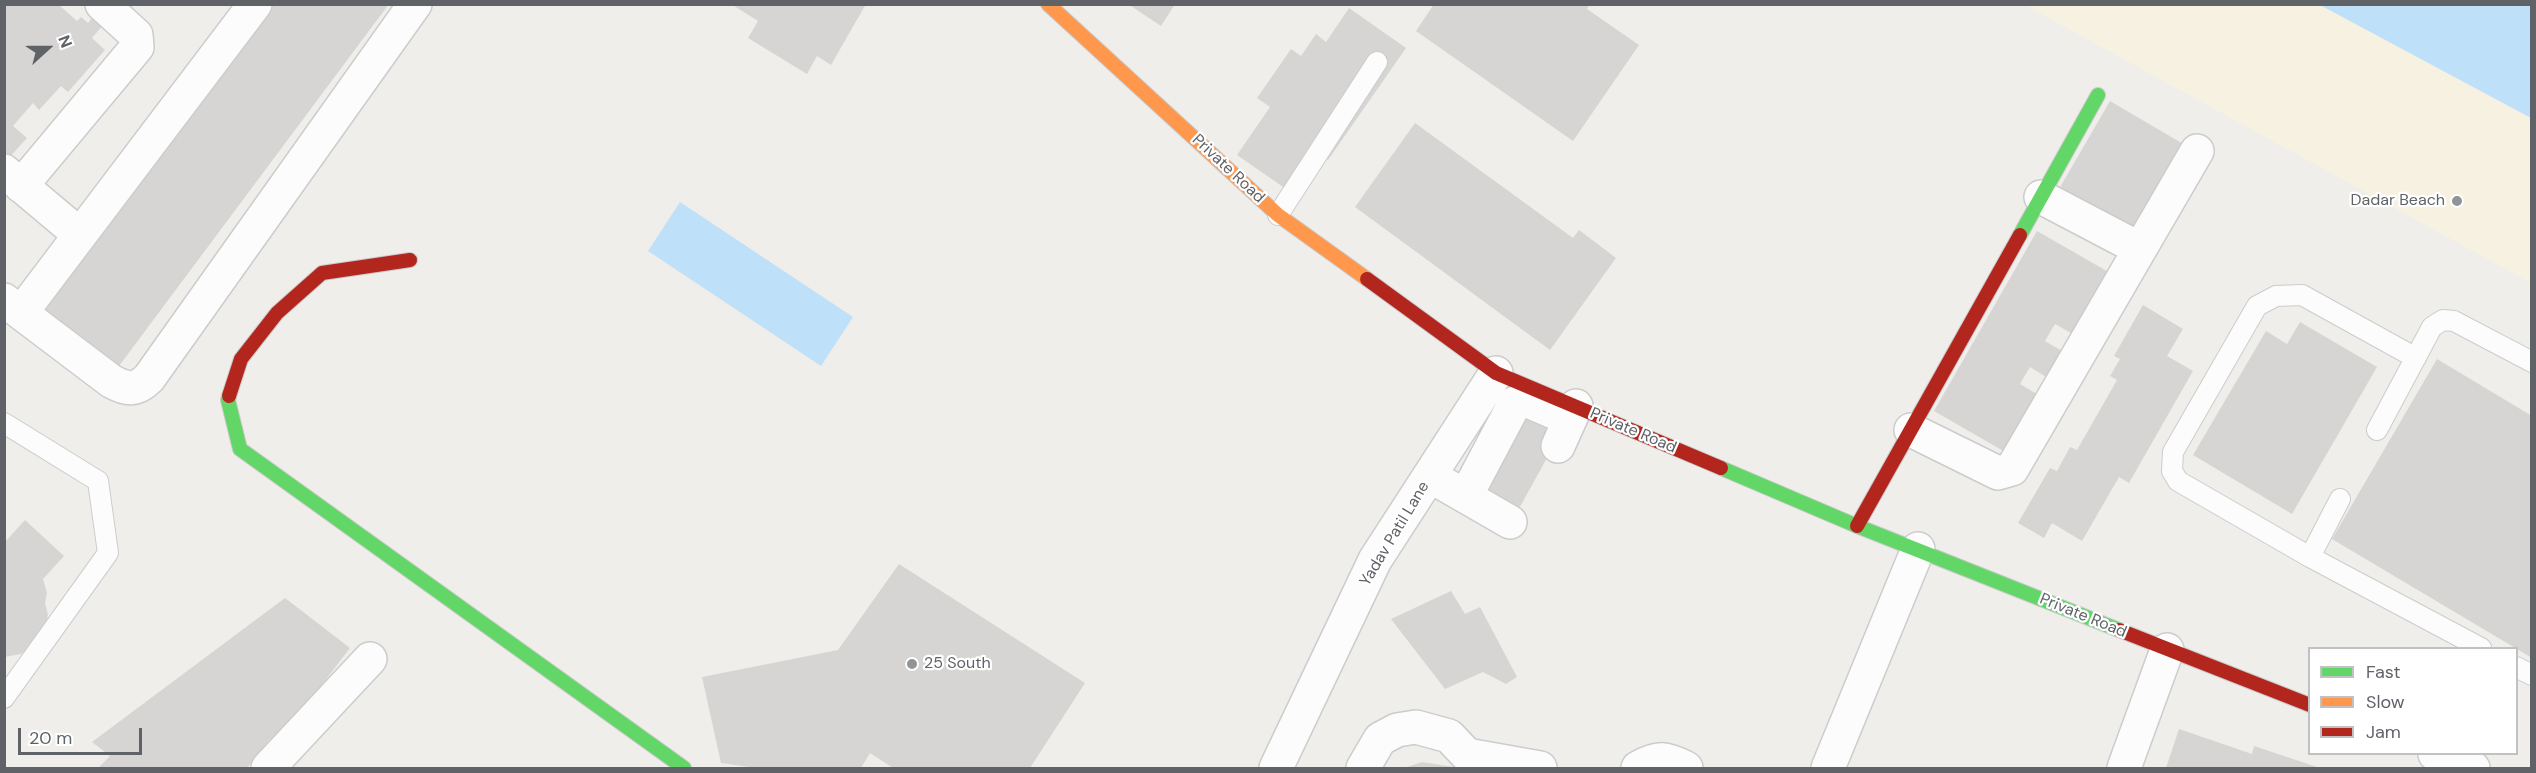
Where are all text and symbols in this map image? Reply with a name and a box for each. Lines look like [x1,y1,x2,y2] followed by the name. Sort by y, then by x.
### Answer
[18,18,78,78] north arrow
[53,32,77,51] text: N
[1188,131,1268,207] street label: Private Road
[2351,191,2445,211] place label: Dadar Beach
[2450,194,2464,208] marker: Dadar Beach
[1587,404,1679,458] street label: Private Road
[1356,478,1434,590] street label: Yadav Patil Lane
[2037,590,2129,642] street label: Private Road
[2308,647,2518,755] legend
[924,654,991,674] place label: 25 South
[905,657,919,671] marker: 25 South
[2366,660,2401,684] text: Fast
[2366,690,2405,714] text: Slow
[21,716,146,754] scale bar
[2366,720,2401,744] text: Jam
[29,726,72,750] text: 20 m

